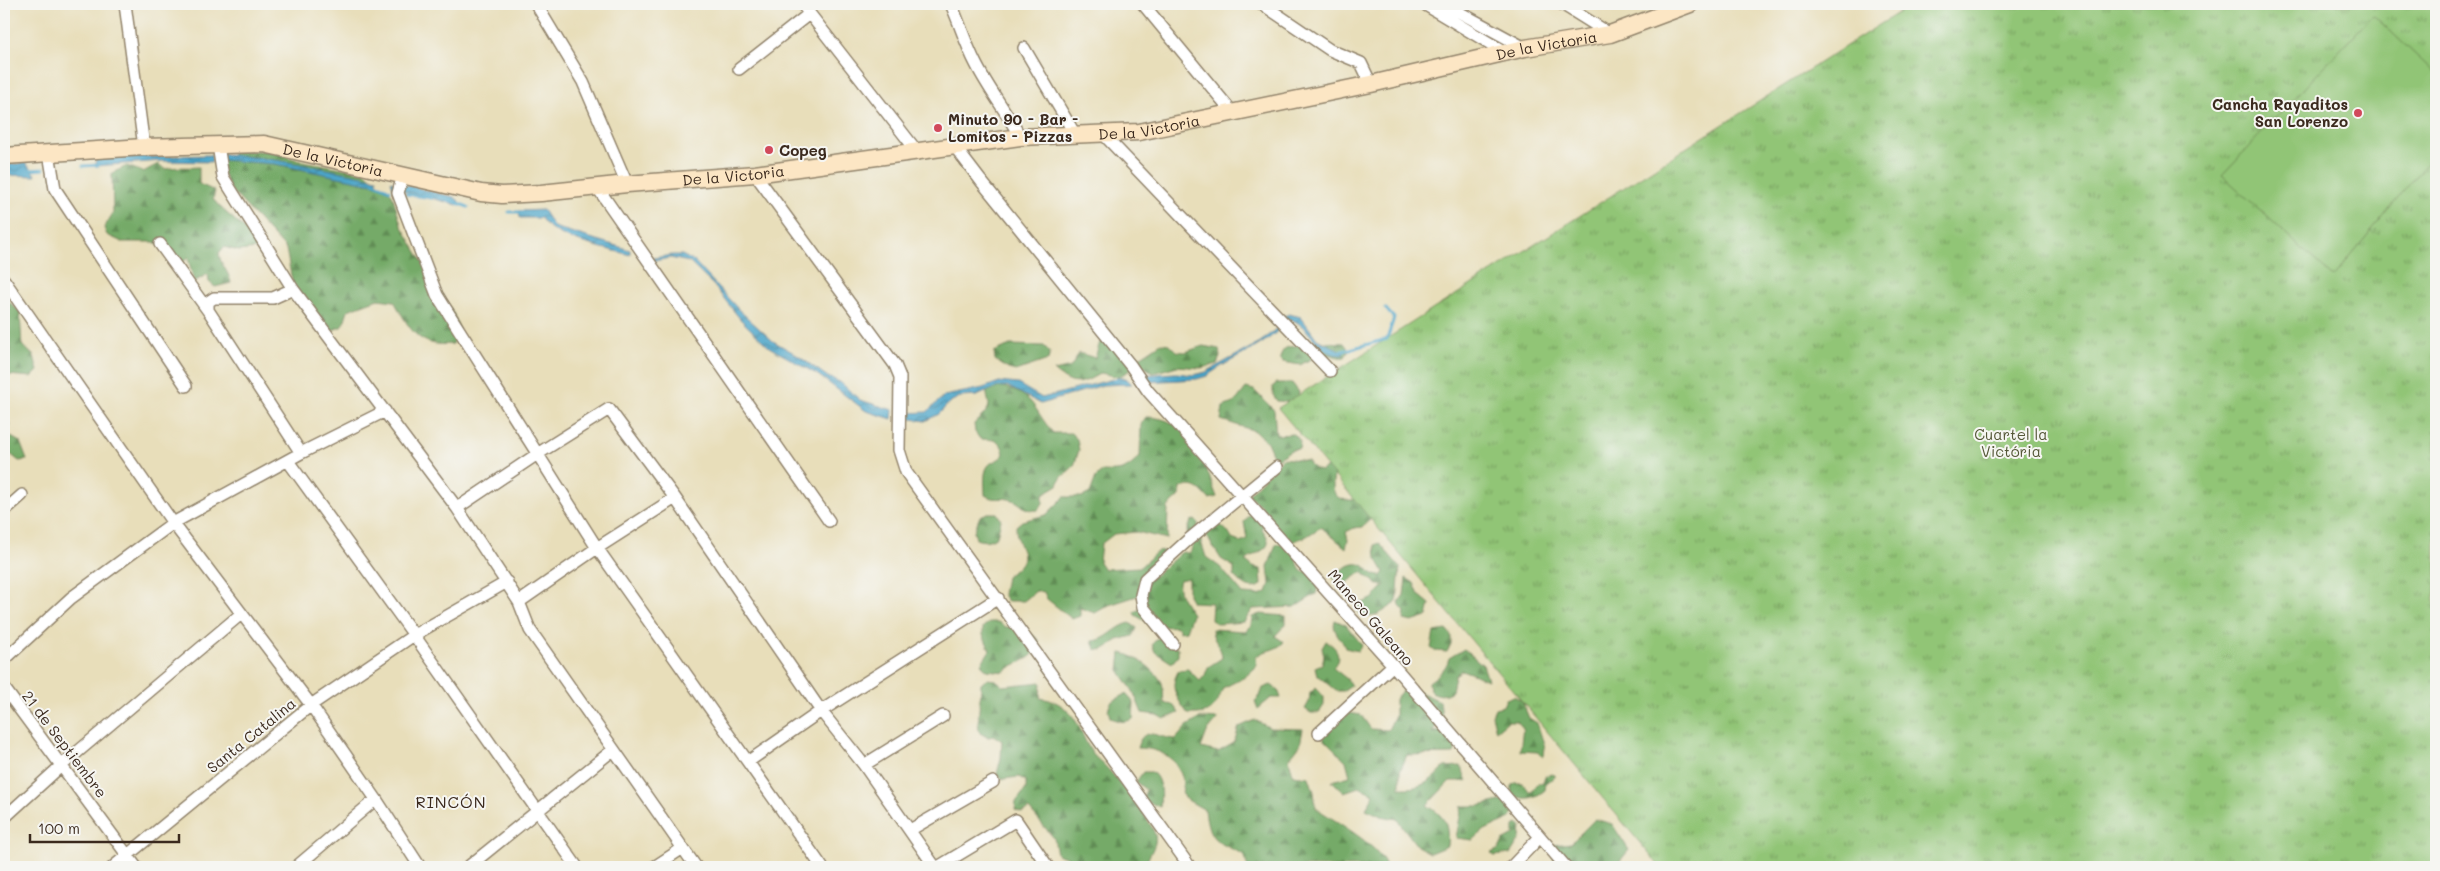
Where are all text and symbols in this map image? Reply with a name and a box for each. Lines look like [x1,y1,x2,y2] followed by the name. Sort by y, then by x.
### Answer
[1494,26,1598,65] street label: De la Victoria
[2212,94,2348,131] place label: Cancha Rayaditos San Lorenzo
[2352,107,2364,119] marker: Cancha Rayaditos San Lorenzo
[948,109,1078,146] place label: Minuto 90 - Bar - Lomitos - Pizzas
[1098,110,1201,144] street label: De la Victoria
[932,122,944,134] marker: Minuto 90 - Bar - Lomitos - Pizzas
[281,139,385,181] street label: De la Victoria
[779,140,827,160] place label: Copeg
[763,144,775,156] marker: Copeg
[681,160,786,190] street label: De la Victoria
[1974,424,2048,461] park label: Cuartel la Victória
[1324,565,1418,669] street label: Maneco Galeano
[18,686,112,802] street label: 21 de Septiembre
[202,693,300,777] street label: Santa Catalina
[416,791,486,812] district label: RINCÓN
[30,811,179,843] scale bar
[38,818,80,838] text: 100 m

